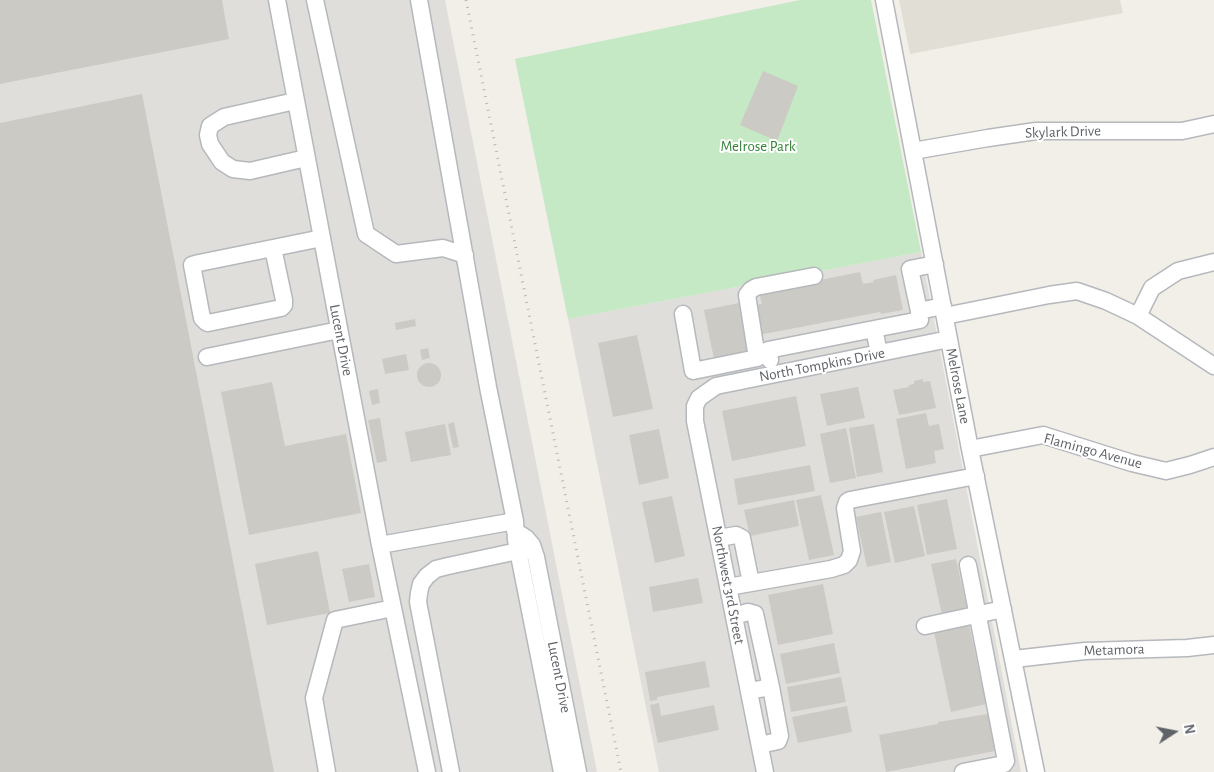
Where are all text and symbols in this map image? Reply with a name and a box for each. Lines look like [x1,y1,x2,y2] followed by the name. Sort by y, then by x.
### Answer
[1025,122,1101,142] street label: Skylark Drive
[720,137,796,155] park label: Melrose Park
[325,303,357,377] street label: Lucent Drive
[758,344,886,386] street label: North Tompkins Drive
[942,347,974,425] street label: Melrose Lane
[1042,429,1144,473] street label: Flamingo Avenue
[708,524,748,646] street label: Northwest 3rd Street
[543,640,575,714] street label: Lucent Drive
[1083,640,1145,660] street label: Metamora
[1149,707,1199,757] north arrow
[1181,723,1197,735] text: N

